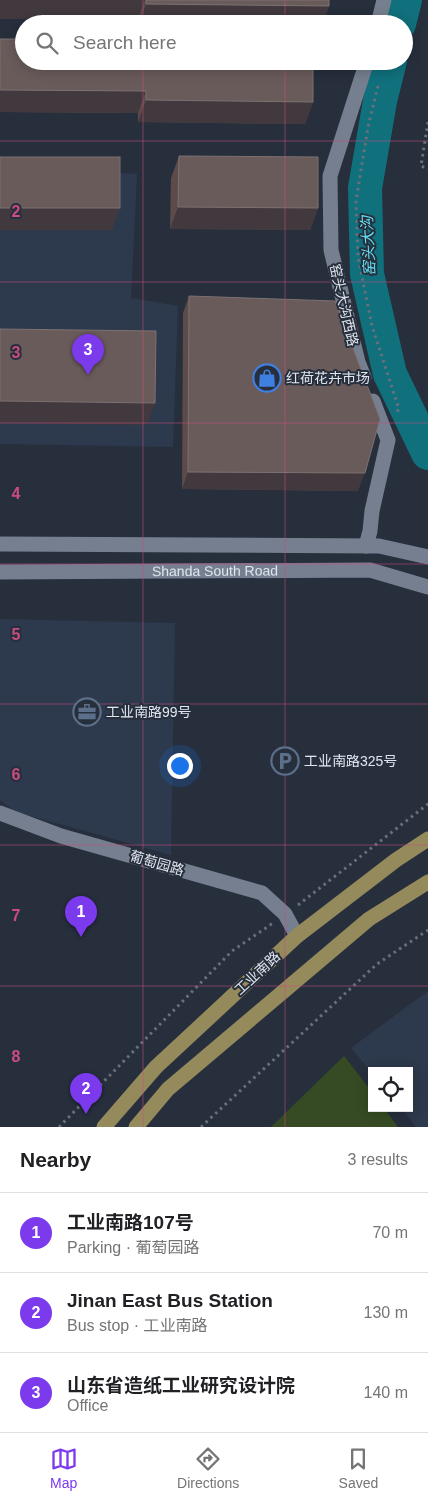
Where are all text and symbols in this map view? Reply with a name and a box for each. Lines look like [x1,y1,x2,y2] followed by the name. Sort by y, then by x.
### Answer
[15,15,413,70] search box
[33,29,61,57] icon: search
[73,32,177,53] text: Search here
[12,203,21,220] text: 2
[358,214,378,276] water label: 窑头大沟
[327,262,361,348] street label: 窑头大沟西路
[72,334,104,375] pin: 3
[12,344,21,361] text: 3
[252,363,282,393] shop icon: 红荷花卉市场
[286,370,370,386] place label: 红荷花卉市场
[12,485,21,502] text: 4
[152,562,278,579] street label: Shanda South Road
[12,626,21,643] text: 5
[72,697,102,727] office icon: 工业南路99号
[106,704,192,720] place label: 工业南路99号
[270,746,300,776] parking icon: 工业南路325号
[167,753,193,779] your location
[304,753,397,769] place label: 工业南路325号
[12,766,21,783] text: 6
[128,848,186,878] street label: 葡萄园路
[65,896,97,937] pin: 1
[12,907,21,924] text: 7
[231,948,283,998] street label: 工业南路
[12,1048,21,1065] text: 8
[368,1067,413,1112] map controls
[368,1067,413,1112] button: locate
[70,1073,102,1114] pin: 2
[20,1148,91,1171] text: Nearby
[348,1151,408,1168] text: 3 results
[67,1212,194,1233] text: 工业南路107号
[32,1224,40,1241] text: 1
[372,1224,408,1241] text: 70 m
[67,1239,199,1256] text: Parking · 葡萄园路
[67,1290,273,1311] text: Jinan East Bus Station
[32,1304,40,1321] text: 2
[364,1304,408,1321] text: 130 m
[67,1317,207,1334] text: Bus stop · 工业南路
[67,1375,295,1396] text: 山东省造纸工业研究设计院
[32,1384,40,1401] text: 3
[364,1384,408,1401] text: 140 m
[67,1397,109,1414] text: Office
[50,1445,78,1491] tab: Map
[177,1445,239,1491] tab: Directions
[339,1445,378,1491] tab: Saved

